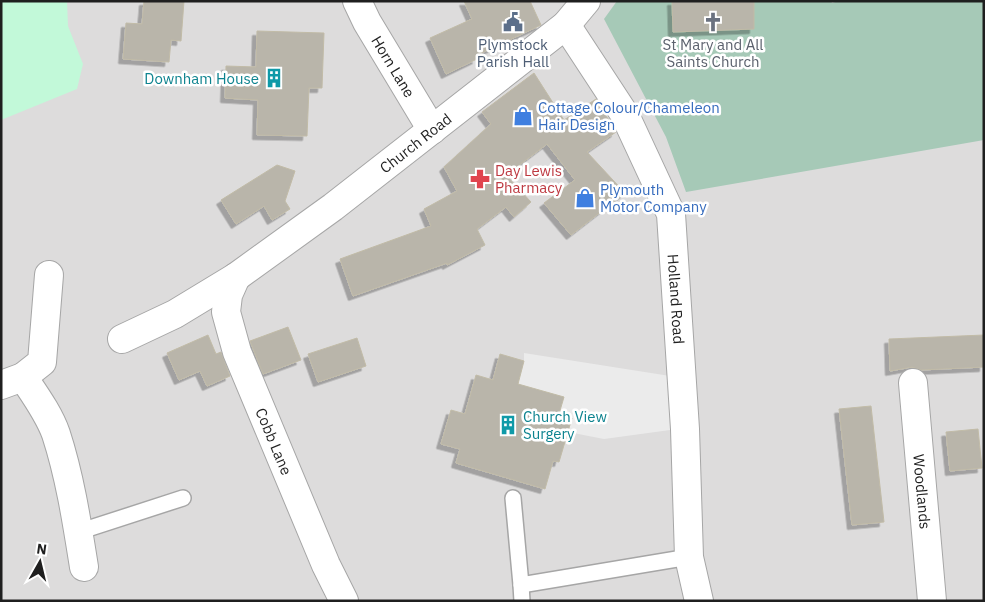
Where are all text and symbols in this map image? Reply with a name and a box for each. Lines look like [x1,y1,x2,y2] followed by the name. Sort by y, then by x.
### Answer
[502,11,524,33] public building icon: Plymstock Parish Hall
[702,11,724,33] church icon: St Mary and All Saints Church
[368,32,420,101] street label: Horn Lane
[477,35,549,71] place label: Plymstock Parish Hall
[663,35,763,71] place label: St Mary and All Saints Church
[263,67,285,89] building icon: Downham House
[144,69,259,88] place label: Downham House
[538,98,720,134] place label: Cottage Colour/Chameleon Hair Design
[512,105,534,127] shop icon: Cottage Colour/Chameleon Hair Design
[376,109,455,177] street label: Church Road
[495,161,563,197] place label: Day Lewis Pharmacy
[469,168,491,190] pharmacy icon: Day Lewis Pharmacy
[600,180,707,216] place label: Plymouth Motor Company
[574,187,596,209] shop icon: Plymouth Motor Company
[664,253,689,345] street label: Holland Road
[252,405,297,478] street label: Cobb Lane
[523,407,607,443] place label: Church View Surgery
[497,414,519,436] building icon: Church View Surgery
[910,453,935,530] street label: Woodlands
[15,537,65,587] north arrow
[36,540,48,559] text: N

